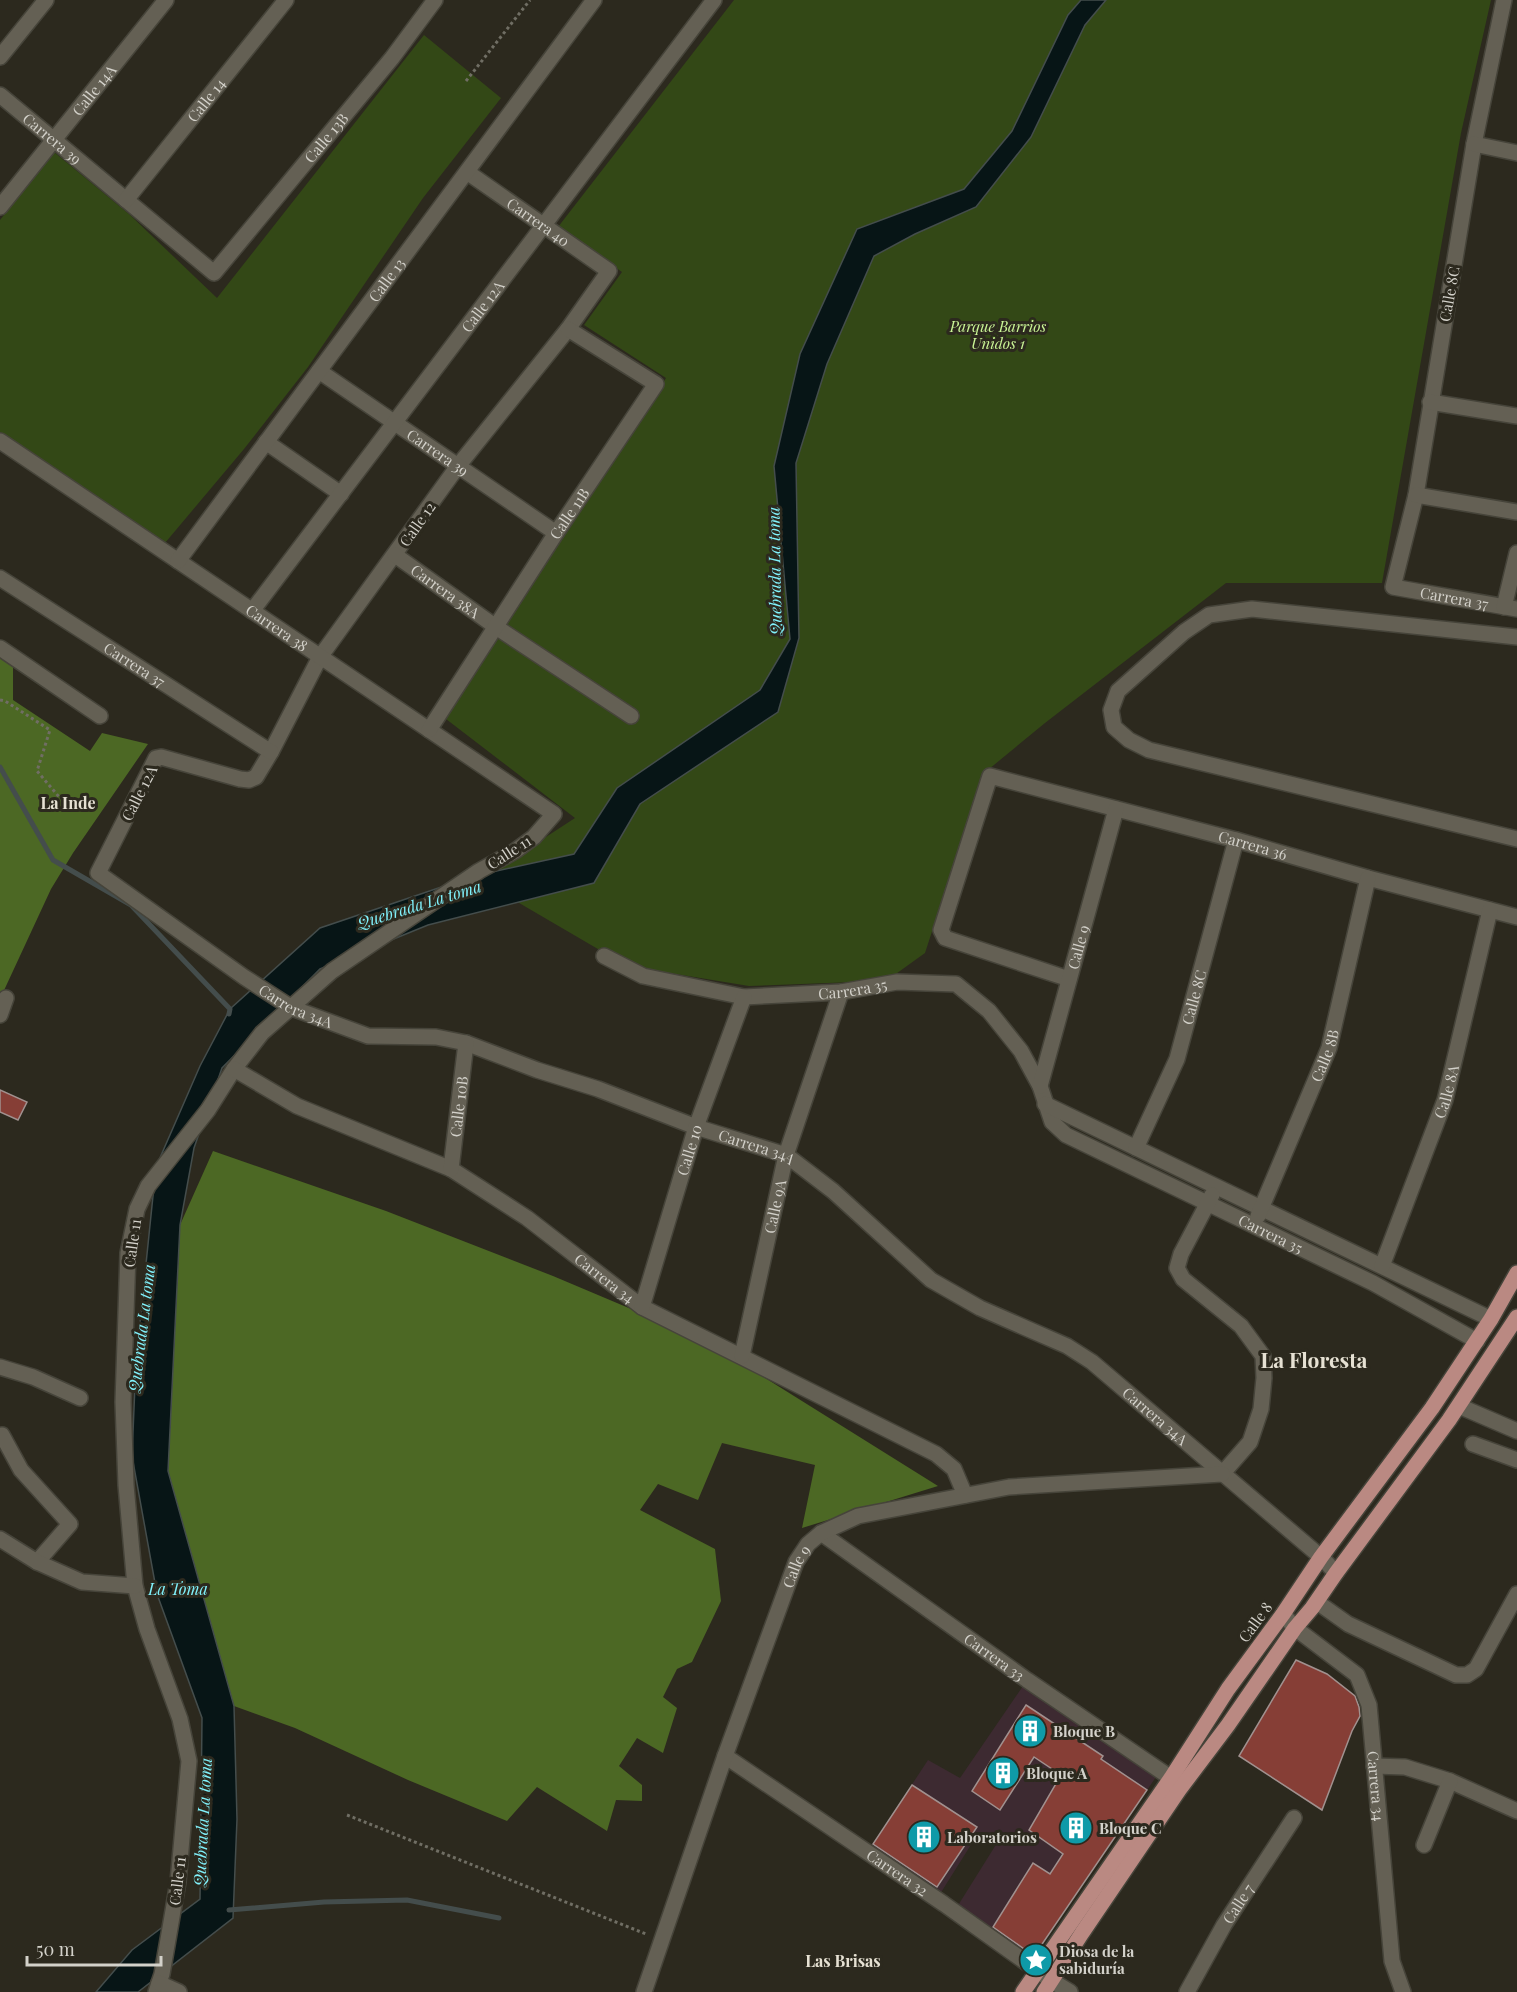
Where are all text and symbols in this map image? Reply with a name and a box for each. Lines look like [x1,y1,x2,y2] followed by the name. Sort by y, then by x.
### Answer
[67,60,121,120] street label: Calle 14A
[182,74,230,126] street label: Calle 14
[19,108,86,169] street label: Carrera 39
[299,109,353,167] street label: Calle 13B
[503,193,574,251] street label: Carrera 40
[364,254,409,306] street label: Calle 13
[1434,265,1464,323] street label: Calle 8C
[456,276,509,336] street label: Calle 12A
[949,316,1047,353] park label: Parque Barrios Unidos 1
[403,424,473,480] street label: Carrera 39
[545,484,594,543] street label: Calle 11B
[394,498,440,550] street label: Calle 12
[762,506,786,637] water label: Quebrada La toma
[407,560,484,623] street label: Carrera 38A
[1419,582,1490,614] street label: Carrera 37
[242,599,312,656] street label: Carrera 38
[100,637,169,692] street label: Carrera 37
[117,761,162,824] street label: Calle 12A
[40,792,96,813] district label: La Inde
[1216,826,1290,864] street label: Carrera 36
[483,830,535,874] street label: Calle 11
[353,875,484,933] water label: Quebrada La toma
[1062,923,1094,972] street label: Calle 9
[1177,968,1211,1027] street label: Calle 8C
[818,974,889,1003] street label: Carrera 35
[255,979,336,1032] street label: Carrera 34A
[1306,1027,1343,1085] street label: Calle 8B
[1429,1062,1463,1121] street label: Calle 8A
[445,1075,472,1138] street label: Calle 10B
[672,1122,706,1178] street label: Calle 10
[716,1125,800,1169] street label: Carrera 34A
[759,1177,790,1235] street label: Calle 9A
[1235,1210,1306,1258] street label: Carrera 35
[119,1217,145,1268] street label: Calle 11
[571,1249,639,1308] street label: Carrera 34
[123,1263,159,1394] water label: Quebrada La toma
[1260,1345,1368,1373] district label: La Floresta
[1118,1382,1193,1450] street label: Carrera 34A
[777,1541,815,1591] street label: Calle 9
[147,1578,208,1599] water label: La Toma
[1234,1598,1277,1646] street label: Calle 8
[960,1628,1029,1685] street label: Carrera 33
[1012,1713,1048,1749] building icon: Bloque B
[1053,1721,1115,1741] place label: Bloque B
[1363,1750,1389,1822] street label: Carrera 34
[985,1755,1021,1791] building icon: Bloque A
[188,1757,216,1888] water label: Quebrada La toma
[1026,1763,1088,1783] place label: Bloque A
[1058,1810,1094,1846] building icon: Bloque C
[1099,1818,1161,1838] place label: Bloque C
[906,1819,942,1855] building icon: Laboratorios
[947,1827,1037,1847] place label: Laboratorios
[863,1845,932,1900] street label: Carrera 32
[164,1855,190,1906] street label: Calle 11
[1218,1880,1258,1927] street label: Calle 7
[27,1929,160,1967] scale bar
[36,1937,75,1961] text: 50 m
[1059,1941,1134,1978] place label: Diosa de la sabiduría
[1018,1942,1054,1978] place icon: Diosa de la sabiduría
[805,1950,881,1971] district label: Las Brisas

